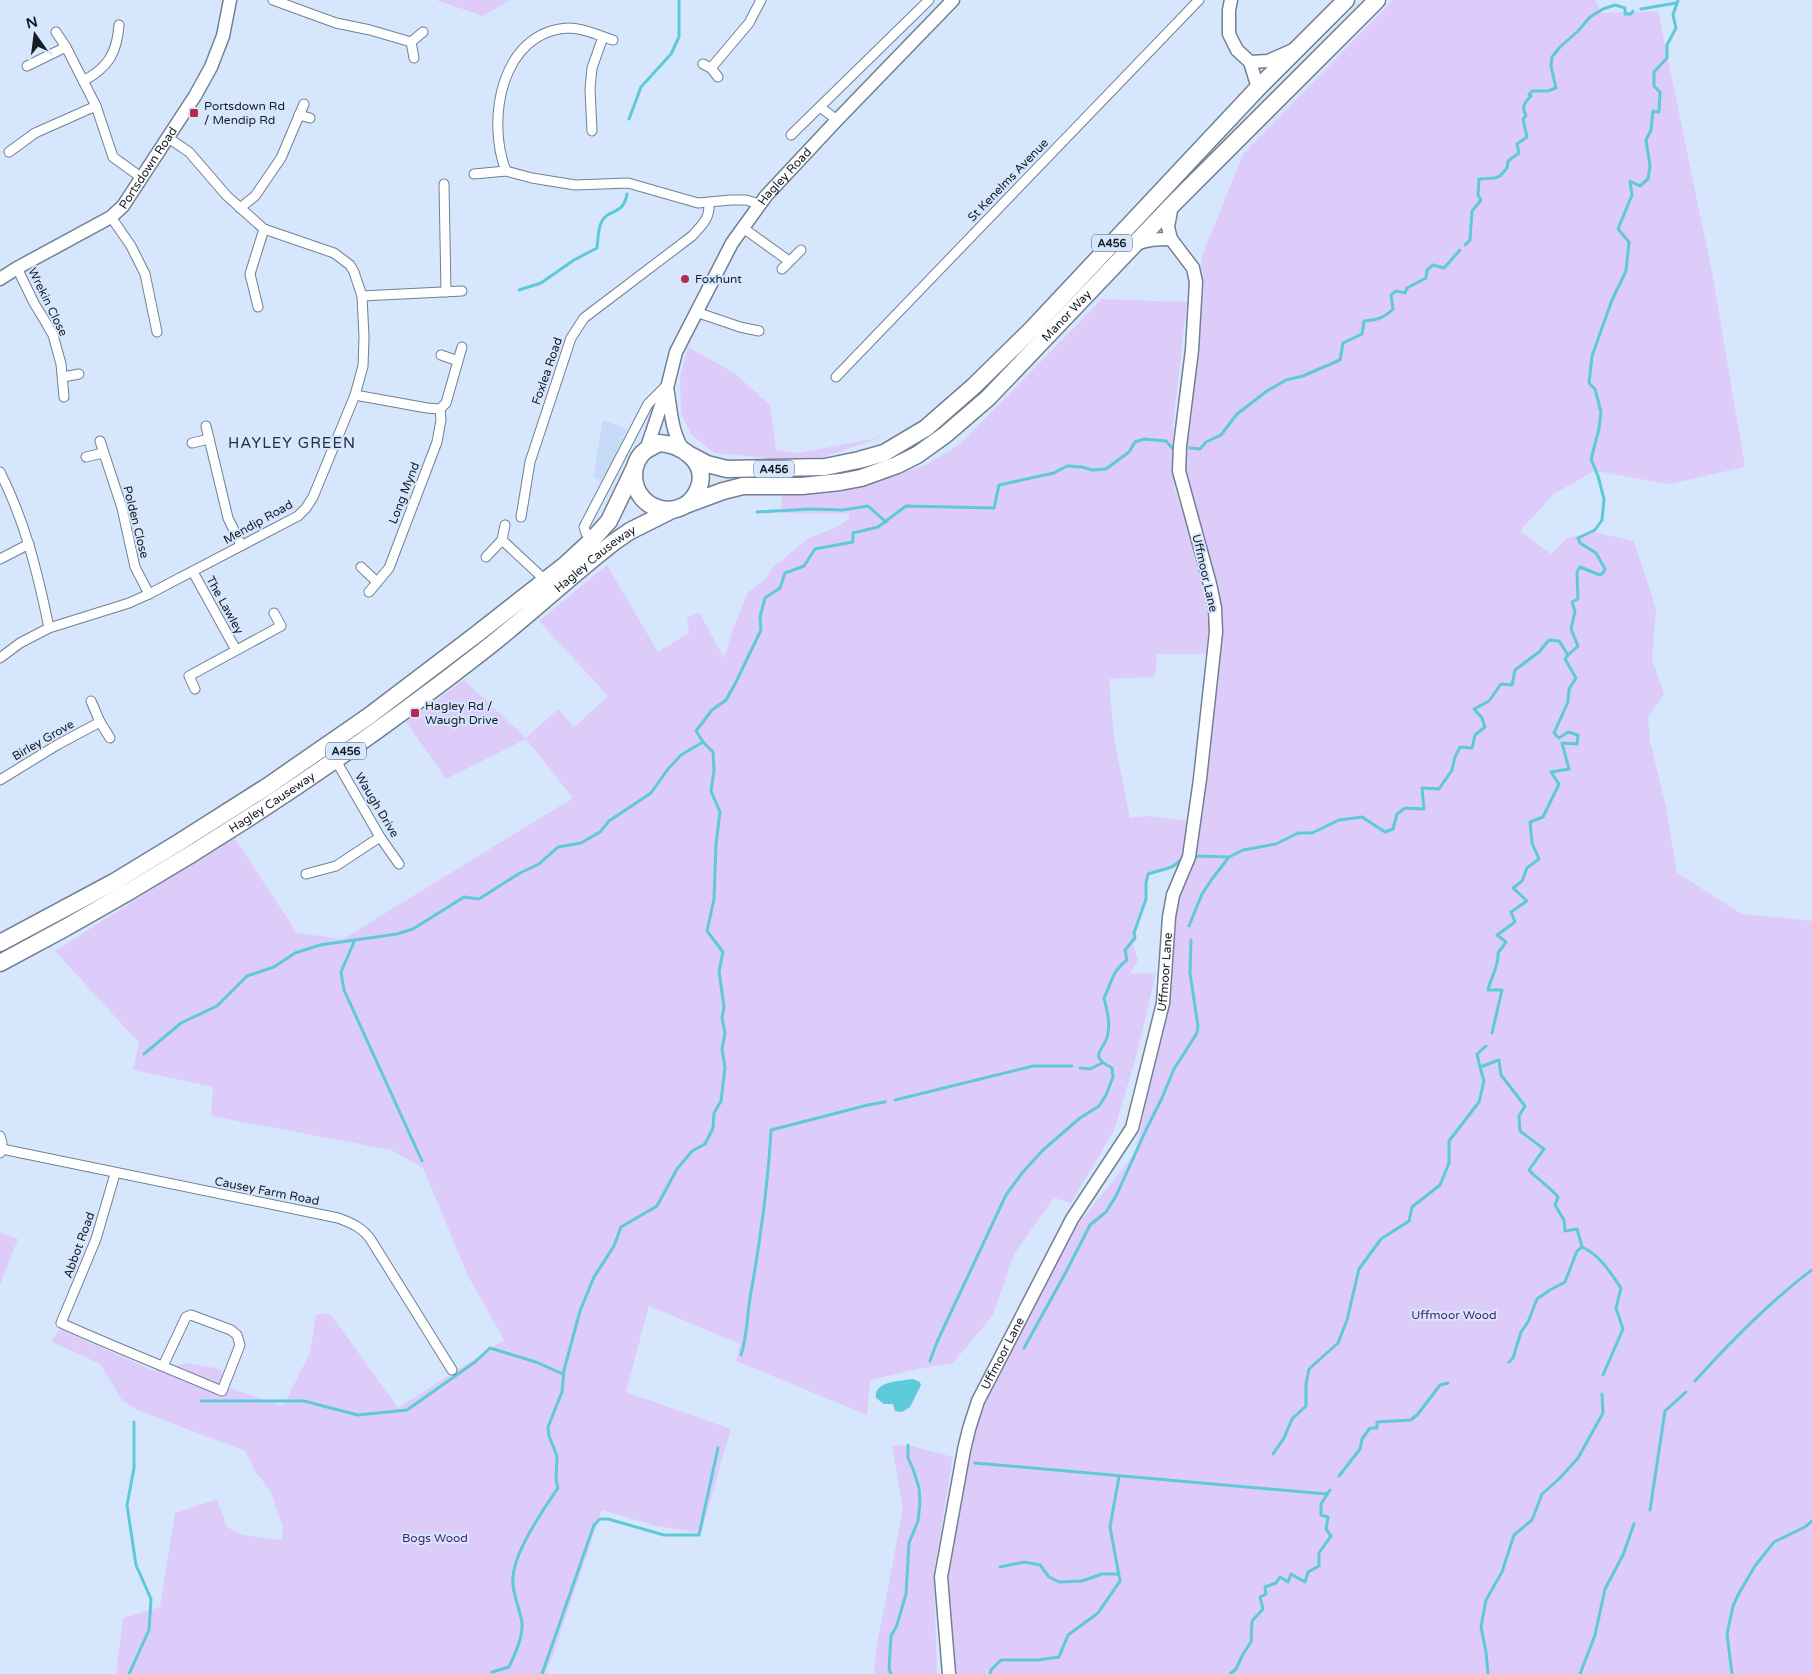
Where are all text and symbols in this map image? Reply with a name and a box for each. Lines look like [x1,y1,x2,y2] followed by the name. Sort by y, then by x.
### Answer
[10,10,60,60] north arrow
[24,13,39,32] text: N
[204,99,285,127] place label: Portsdown Rd / Mendip Rd
[188,107,200,119] marker: Portsdown Rd / Mendip Rd
[116,124,180,212] street label: Portsdown Road
[965,136,1051,224] street label: St Kenelms Avenue
[755,145,814,208] street label: Hagley Road
[1092,234,1132,252] road number: A456
[25,265,71,339] street label: Wrekin Close
[695,272,742,286] place label: Foxhunt
[679,273,691,285] marker: Foxhunt
[1039,287,1094,344] street label: Manor Way
[529,336,565,406] street label: Foxlea Road
[228,434,356,452] district label: HAYLEY GREEN
[386,460,422,526] street label: Long Mynd
[754,460,794,478] road number: A456
[120,484,152,560] street label: Polden Close
[221,497,295,547] street label: Mendip Road
[551,522,638,595] street label: Hagley Causeway
[1189,533,1221,613] street label: Uffmoor Lane
[203,574,247,637] street label: The Lawley
[425,699,498,727] place label: Hagley Rd / Waugh Drive
[409,707,421,719] marker: Hagley Rd / Waugh Drive
[10,717,76,763] street label: Birley Grove
[326,742,366,759] road number: A456
[226,769,318,836] street label: Hagley Causeway
[352,770,402,840] street label: Waugh Drive
[1154,932,1175,1013] street label: Uffmoor Lane
[213,1174,321,1208] street label: Causey Farm Road
[61,1210,97,1280] street label: Abbot Road
[1411,1308,1497,1322] park label: Uffmoor Wood
[978,1315,1027,1392] street label: Uffmoor Lane
[402,1531,468,1545] park label: Bogs Wood

